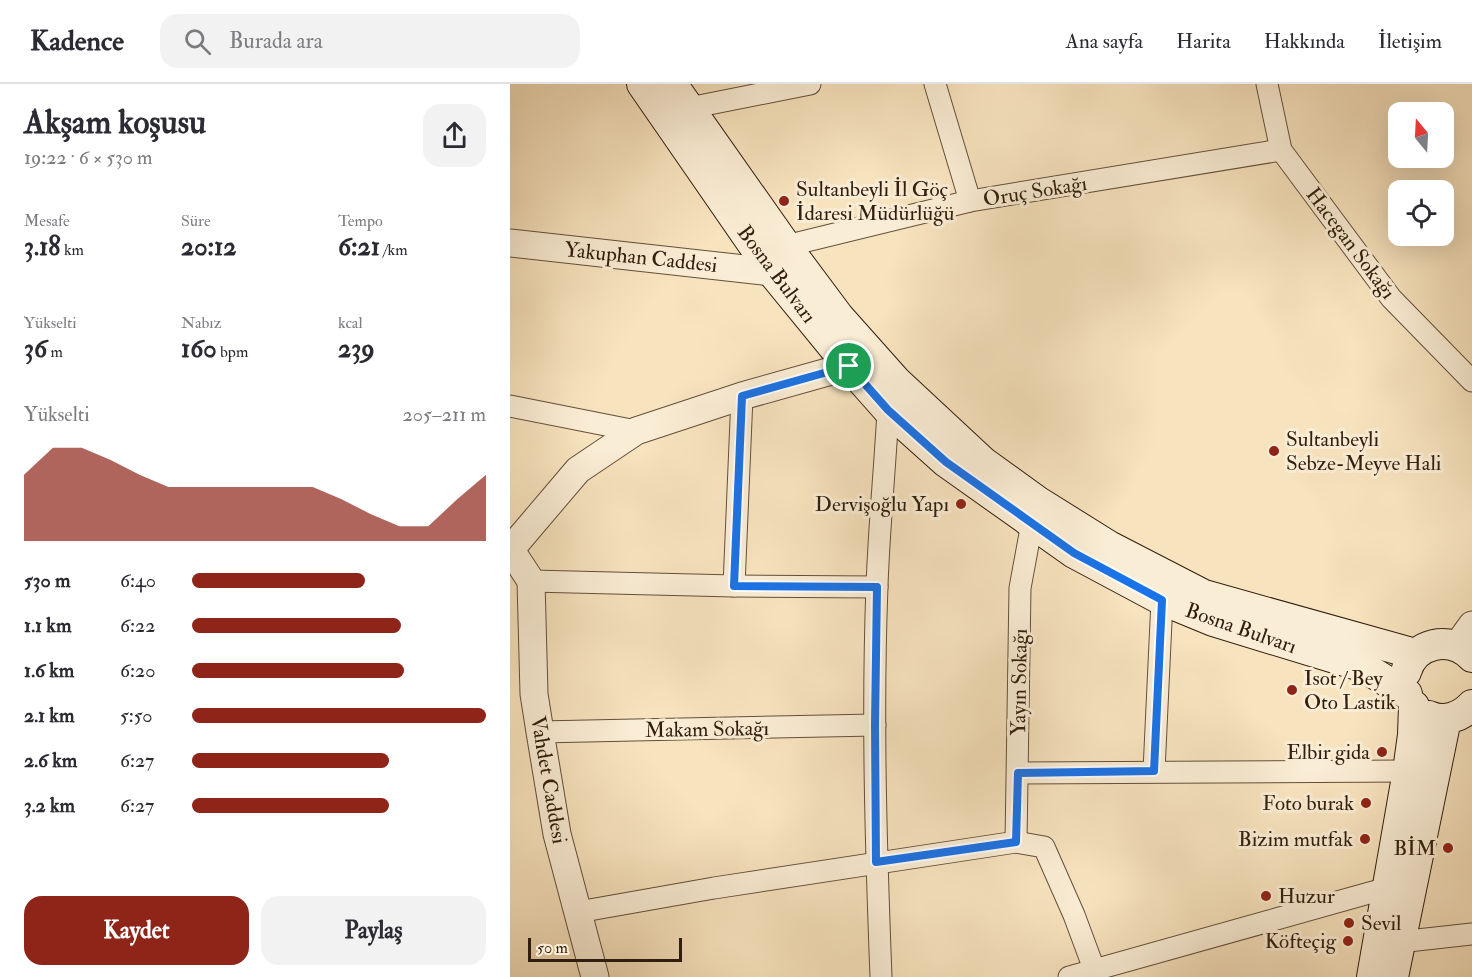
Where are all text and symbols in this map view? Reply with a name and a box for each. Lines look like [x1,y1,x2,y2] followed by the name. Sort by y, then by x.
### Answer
[160,14,580,68] search box
[30,24,124,59] text: Kadence
[181,25,214,58] icon: search
[229,27,323,55] text: Burada ara
[1066,28,1143,55] text: Ana sayfa
[1176,28,1231,55] text: Harita
[1264,28,1345,55] text: Hakkında
[1378,28,1442,55] text: İletişim
[24,102,206,143] text: Akşam koşusu
[1388,102,1454,168] north arrow
[1388,102,1454,246] map controls
[423,104,486,167] button: share
[24,145,153,170] text: 19:22 · 6 × 530 m
[981,170,1089,213] street label: Oruç Sokağı
[796,176,954,227] place label: Sultanbeyli İl Göç İdaresi Müdürlüğü
[1388,180,1454,246] button: locate
[1300,182,1402,305] street label: Hacegan Sokağı
[777,194,791,208] marker: Sultanbeyli İl Göç İdaresi Müdürlüğü
[24,211,70,231] text: Mesafe
[181,211,211,231] text: Süre
[338,211,383,231] text: Tempo
[731,220,823,329] street label: Bosna Bulvarı
[24,231,61,263] text: 3.18
[181,231,236,263] text: 20:12
[338,231,380,263] text: 6:21
[563,236,719,279] street label: Yakuphan Caddesi
[61,240,84,260] text: km
[380,240,408,260] text: /km
[24,313,76,333] text: Yükselti
[181,313,221,333] text: Nabız
[338,313,363,333] text: kcal
[24,333,47,365] text: 36
[181,333,217,365] text: 160
[338,333,374,365] text: 239
[823,340,874,391] pin
[47,342,63,362] text: m
[217,342,248,362] text: bpm
[832,349,865,382] icon: arrive
[24,402,90,427] text: Yükselti
[403,402,486,427] text: 205–211 m
[1286,426,1442,477] place label: Sultanbeyli Sebze-Meyve Hali
[1267,444,1281,458] marker: Sultanbeyli Sebze-Meyve Hali
[815,491,949,518] place label: Dervişoğlu Yapı
[954,497,968,511] marker: Dervişoğlu Yapı
[24,568,70,593] text: 530 m
[120,568,156,593] text: 6:40
[1182,597,1300,660] street label: Bosna Bulvarı
[24,613,71,638] text: 1.1 km
[120,613,155,638] text: 6:22
[1005,628,1034,736] street label: Yayın Sokağı
[24,658,74,683] text: 1.6 km
[120,658,155,683] text: 6:20
[1304,665,1396,716] place label: Isot / Bey Oto Lastik
[1285,683,1299,697] marker: Isot / Bey Oto Lastik
[24,703,74,728] text: 2.1 km
[120,703,153,728] text: 5:50
[524,714,573,846] street label: Vahdet Caddesi
[645,715,770,744] street label: Makam Sokağı
[1287,739,1370,766] place label: Elbir gida
[1375,745,1389,759] marker: Elbir gida
[24,748,77,773] text: 2.6 km
[120,748,154,773] text: 6:27
[1262,790,1354,817] place label: Foto burak
[24,793,75,818] text: 3.2 km
[120,793,154,818] text: 6:27
[1359,796,1373,810] marker: Foto burak
[1238,826,1353,853] place label: Bizim mutfak
[1358,832,1372,846] marker: Bizim mutfak
[1393,835,1436,862] place label: BİM
[1441,841,1455,855] marker: BİM
[1278,883,1335,910] place label: Huzur
[1259,889,1273,903] marker: Huzur
[24,896,249,965] button: Kaydet
[261,896,486,965] button: Paylaş
[1361,910,1402,937] place label: Sevil
[1342,916,1356,930] marker: Sevil
[1265,928,1337,955] place label: Köfteçig
[1341,934,1355,948] marker: Köfteçig
[528,935,682,962] scale bar
[537,938,568,958] text: 50 m

